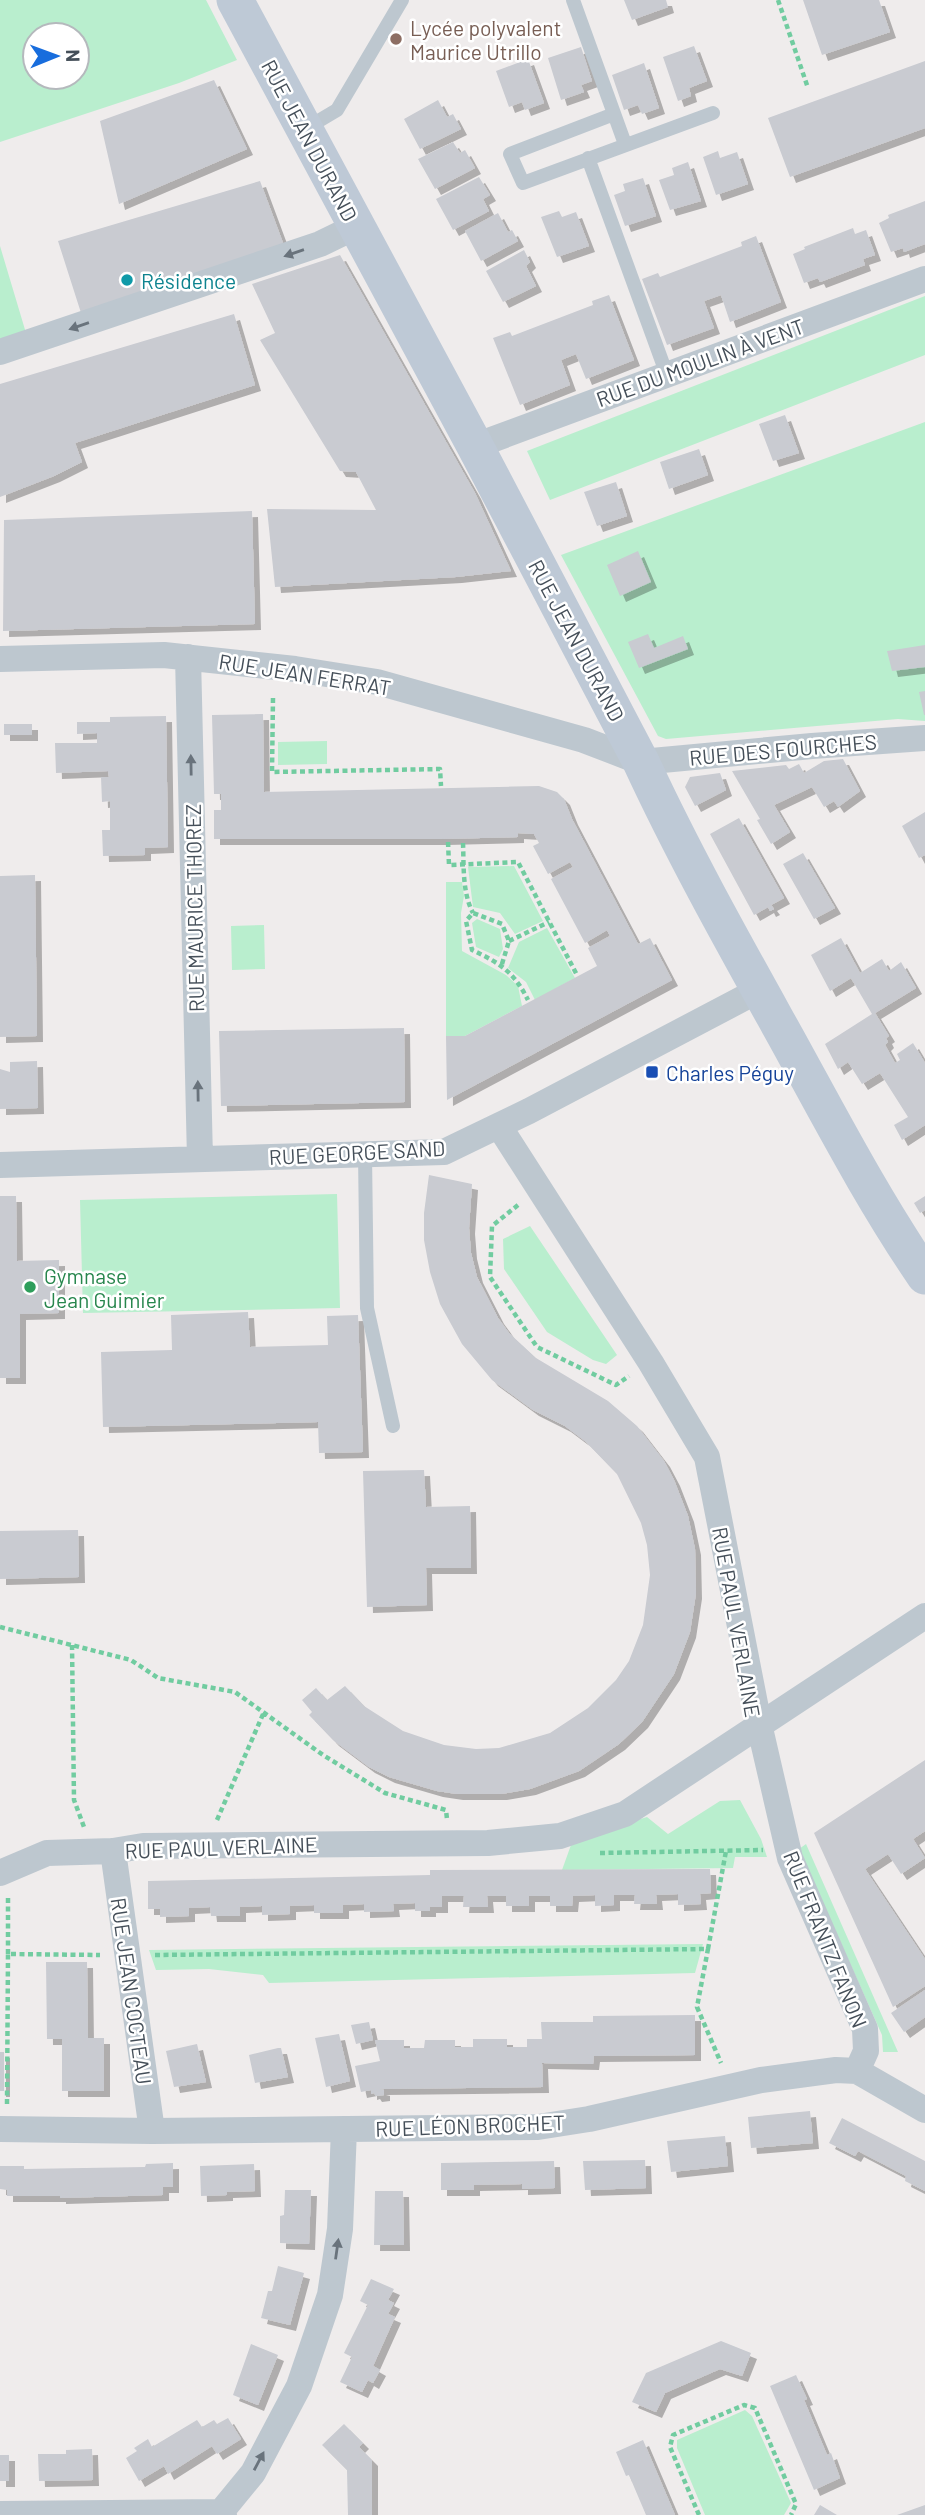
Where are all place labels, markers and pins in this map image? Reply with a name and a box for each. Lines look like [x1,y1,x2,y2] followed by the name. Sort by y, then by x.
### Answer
[410,15,561,64] place label: Lycée polyvalent Maurice Utrillo
[388,31,404,47] marker: Lycée polyvalent Maurice Utrillo
[141,268,236,293] place label: Résidence
[119,272,135,288] marker: Résidence
[666,1060,794,1085] place label: Charles Péguy
[644,1064,660,1080] marker: Charles Péguy
[44,1263,165,1312] place label: Gymnase Jean Guimier
[22,1279,38,1295] marker: Gymnase Jean Guimier

